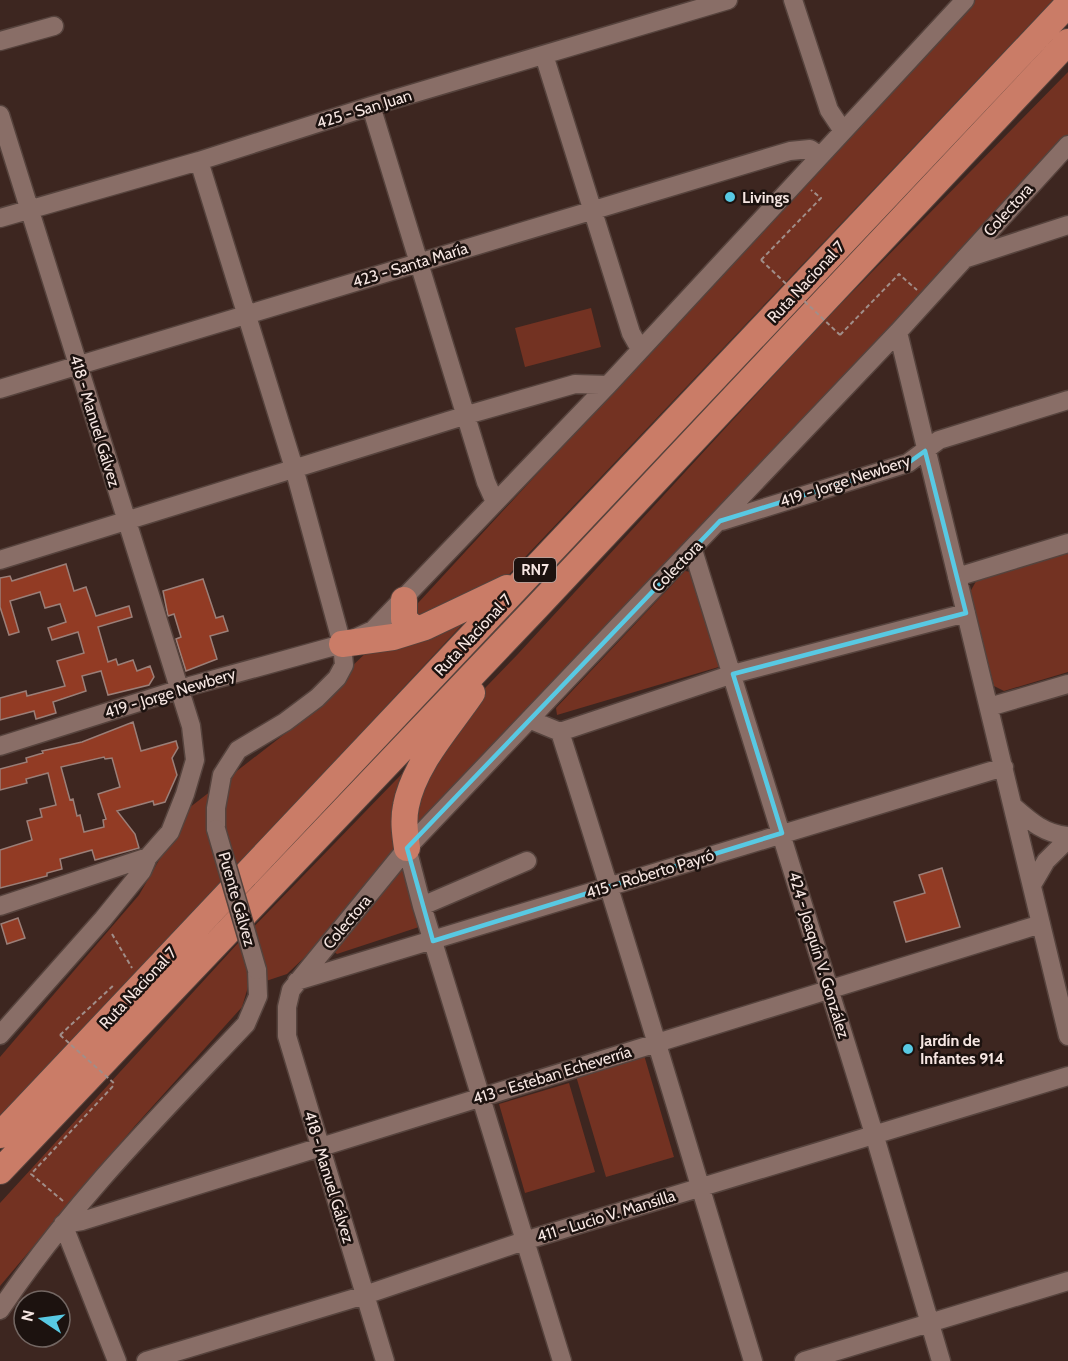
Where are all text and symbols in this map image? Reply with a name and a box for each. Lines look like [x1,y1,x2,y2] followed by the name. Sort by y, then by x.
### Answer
[314,85,414,133] street label: 425 - San Juan
[979,180,1037,240] street label: Colectora
[742,188,789,207] place label: Livings
[723,190,737,204] marker: Livings
[763,237,849,327] street label: Ruta Nacional 7
[350,238,470,292] street label: 423 - Santa María
[66,353,124,490] street label: 418 - Manuel Gálvez
[777,451,913,511] street label: 419 - Jorge Newbery
[648,536,706,596] street label: Colectora
[514,558,556,582] road number: RN7
[430,590,516,680] street label: Ruta Nacional 7
[102,664,238,722] street label: 419 - Jorge Newbery
[584,845,717,903] street label: 415 - Roberto Payró
[214,850,260,949] street label: Puente Gálvez
[785,869,854,1041] street label: 424 - Joaquín V. González
[319,891,375,953] street label: Colectora
[95,943,181,1033] street label: Ruta Nacional 7
[919,1031,1004,1068] place label: Jardín de Infantes 914
[470,1042,634,1108] street label: 413 - Esteban Echeverría
[901,1042,915,1056] marker: Jardín de Infantes 914
[300,1109,358,1246] street label: 418 - Manuel Gálvez
[534,1186,678,1246] street label: 411 - Lucio V. Mansilla
[12,1289,72,1349] north arrow
[17,1308,38,1323] text: N

